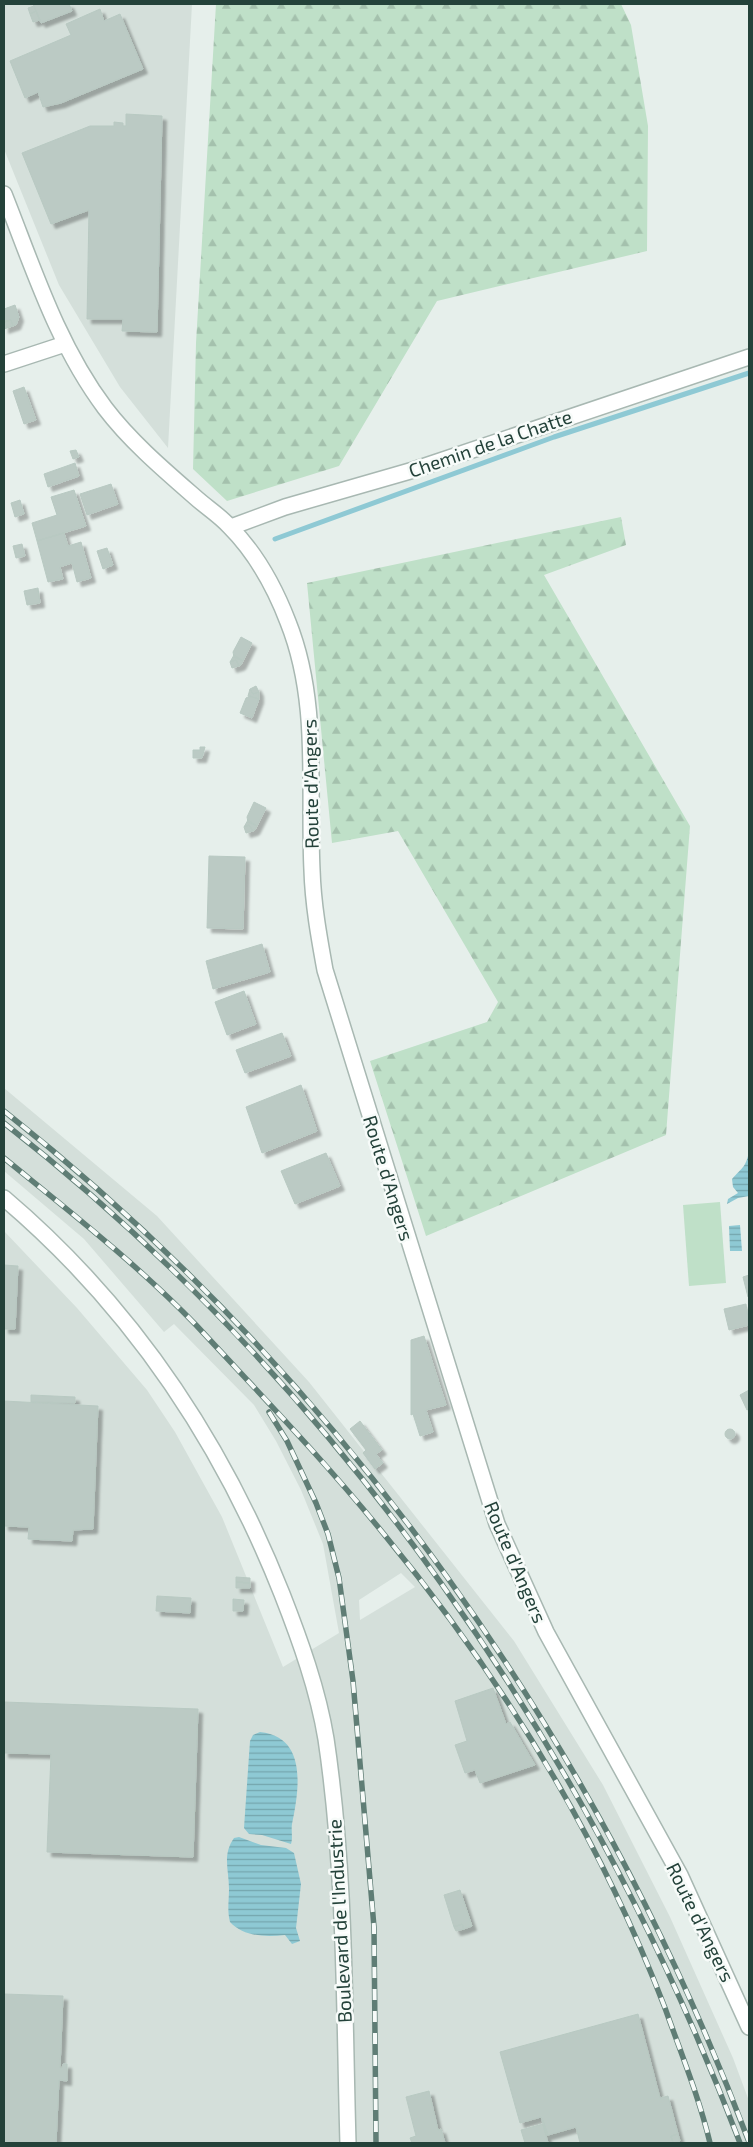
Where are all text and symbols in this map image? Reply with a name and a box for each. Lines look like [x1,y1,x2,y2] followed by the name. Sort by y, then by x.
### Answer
[405,404,575,482] street label: Chemin de la Chatte
[297,719,323,849] street label: Route d'Angers
[359,1112,419,1244] street label: Route d'Angers
[480,1498,552,1626] street label: Route d'Angers
[322,1819,356,2023] street label: Boulevard de l'Industrie
[662,1859,740,1985] street label: Route d'Angers

